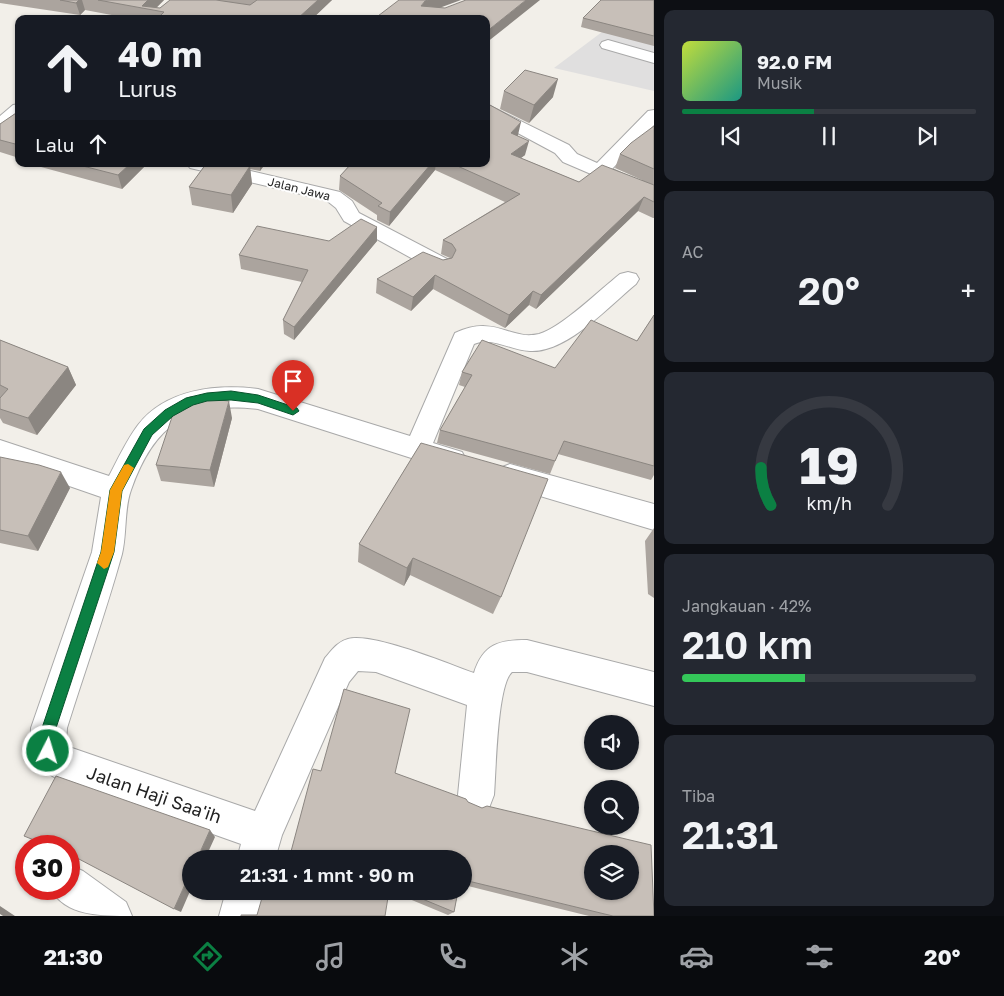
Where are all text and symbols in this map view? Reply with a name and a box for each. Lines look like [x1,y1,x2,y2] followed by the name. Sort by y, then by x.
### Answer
[118,33,202,75] text: 40 m
[35,35,100,100] icon: ahead
[757,50,832,73] text: 92.0 FM
[757,73,802,93] text: Musik
[118,75,177,102] text: Lurus
[717,122,745,150] icon: previous
[815,122,843,150] icon: pause
[913,122,941,150] icon: next
[84,130,112,158] icon: ahead
[35,133,74,156] text: Lalu
[266,173,332,204] street label: Jalan Jawa
[682,242,703,262] text: AC
[798,268,860,313] text: 20°
[682,274,697,307] text: −
[961,274,976,307] text: +
[272,360,314,411] pin
[279,367,307,395] icon: arrive
[799,433,859,495] text: 19
[806,492,852,514] text: km/h
[682,596,811,616] text: Jangkauan · 42%
[682,622,813,667] text: 210 km
[584,715,639,900] map controls
[584,715,639,770] button: sound
[21,724,73,776] position arrow
[84,761,225,827] street label: Jalan Haji Saa'ih
[584,780,639,835] button: search
[682,786,715,806] text: Tiba
[682,812,778,857] text: 21:31
[15,835,80,900] speed limit sign: 30
[584,845,639,900] button: layers
[240,863,414,886] text: 21:31 · 1 mnt · 90 m
[190,939,225,974] icon: directions
[313,939,348,974] icon: music
[435,939,470,974] icon: phone
[557,939,592,974] icon: climate
[679,939,714,974] icon: car
[802,939,837,974] icon: filters
[44,943,103,970] text: 21:30
[924,943,960,970] text: 20°

